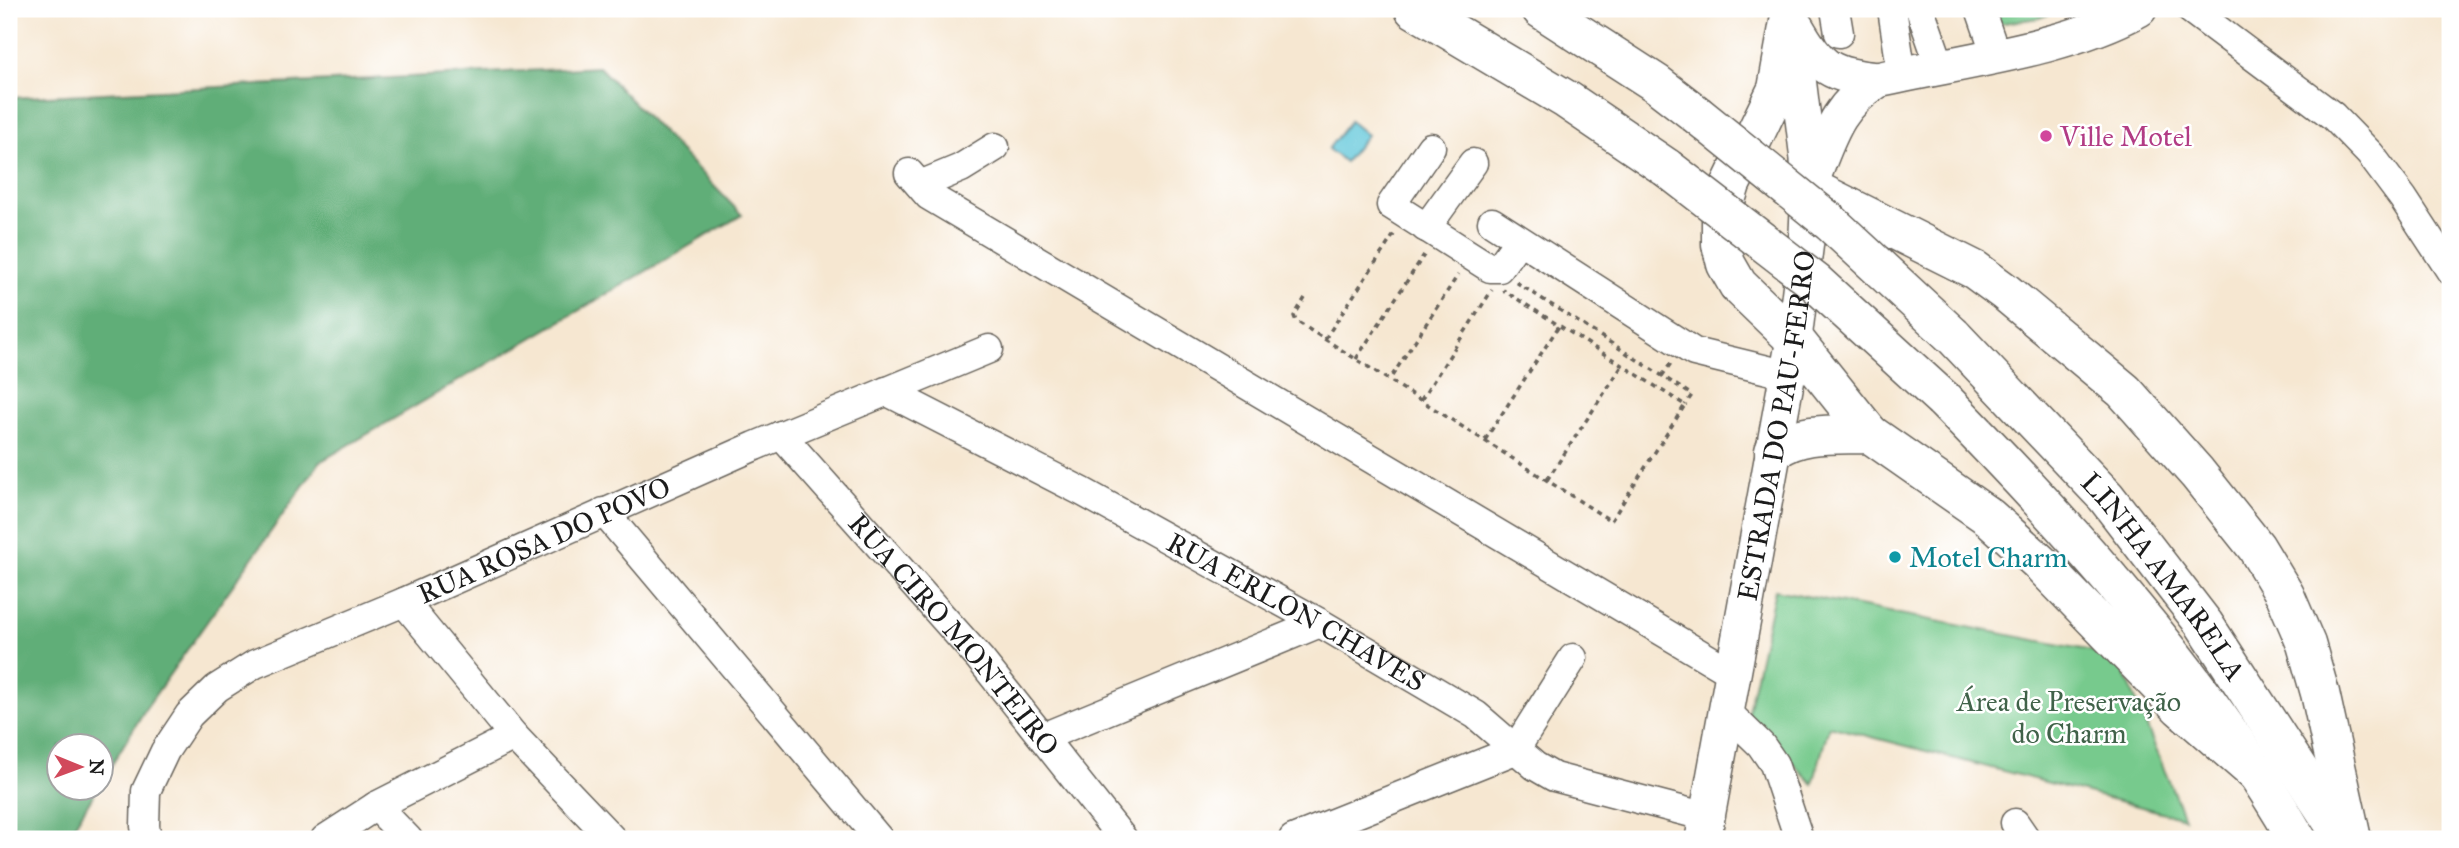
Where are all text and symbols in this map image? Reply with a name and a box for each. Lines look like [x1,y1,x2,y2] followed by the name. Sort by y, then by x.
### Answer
[2059,119,2192,154] place label: Ville Motel
[2038,128,2054,144] marker: Ville Motel
[1729,248,1822,604] street label: ESTRADA DO PAU-FERRO
[2074,464,2253,687] street label: LINHA AMARELA
[412,468,676,611] street label: RUA ROSA DO POVO
[841,506,1067,762] street label: RUA CIRO MONTEIRO
[1161,524,1432,699] street label: RUA ERLON CHAVES
[1909,540,2068,575] place label: Motel Charm
[1887,549,1903,565] marker: Motel Charm
[1956,684,2181,751] park label: Área de Preservação do Charm
[46,732,116,802] north arrow
[85,759,108,776] text: N

